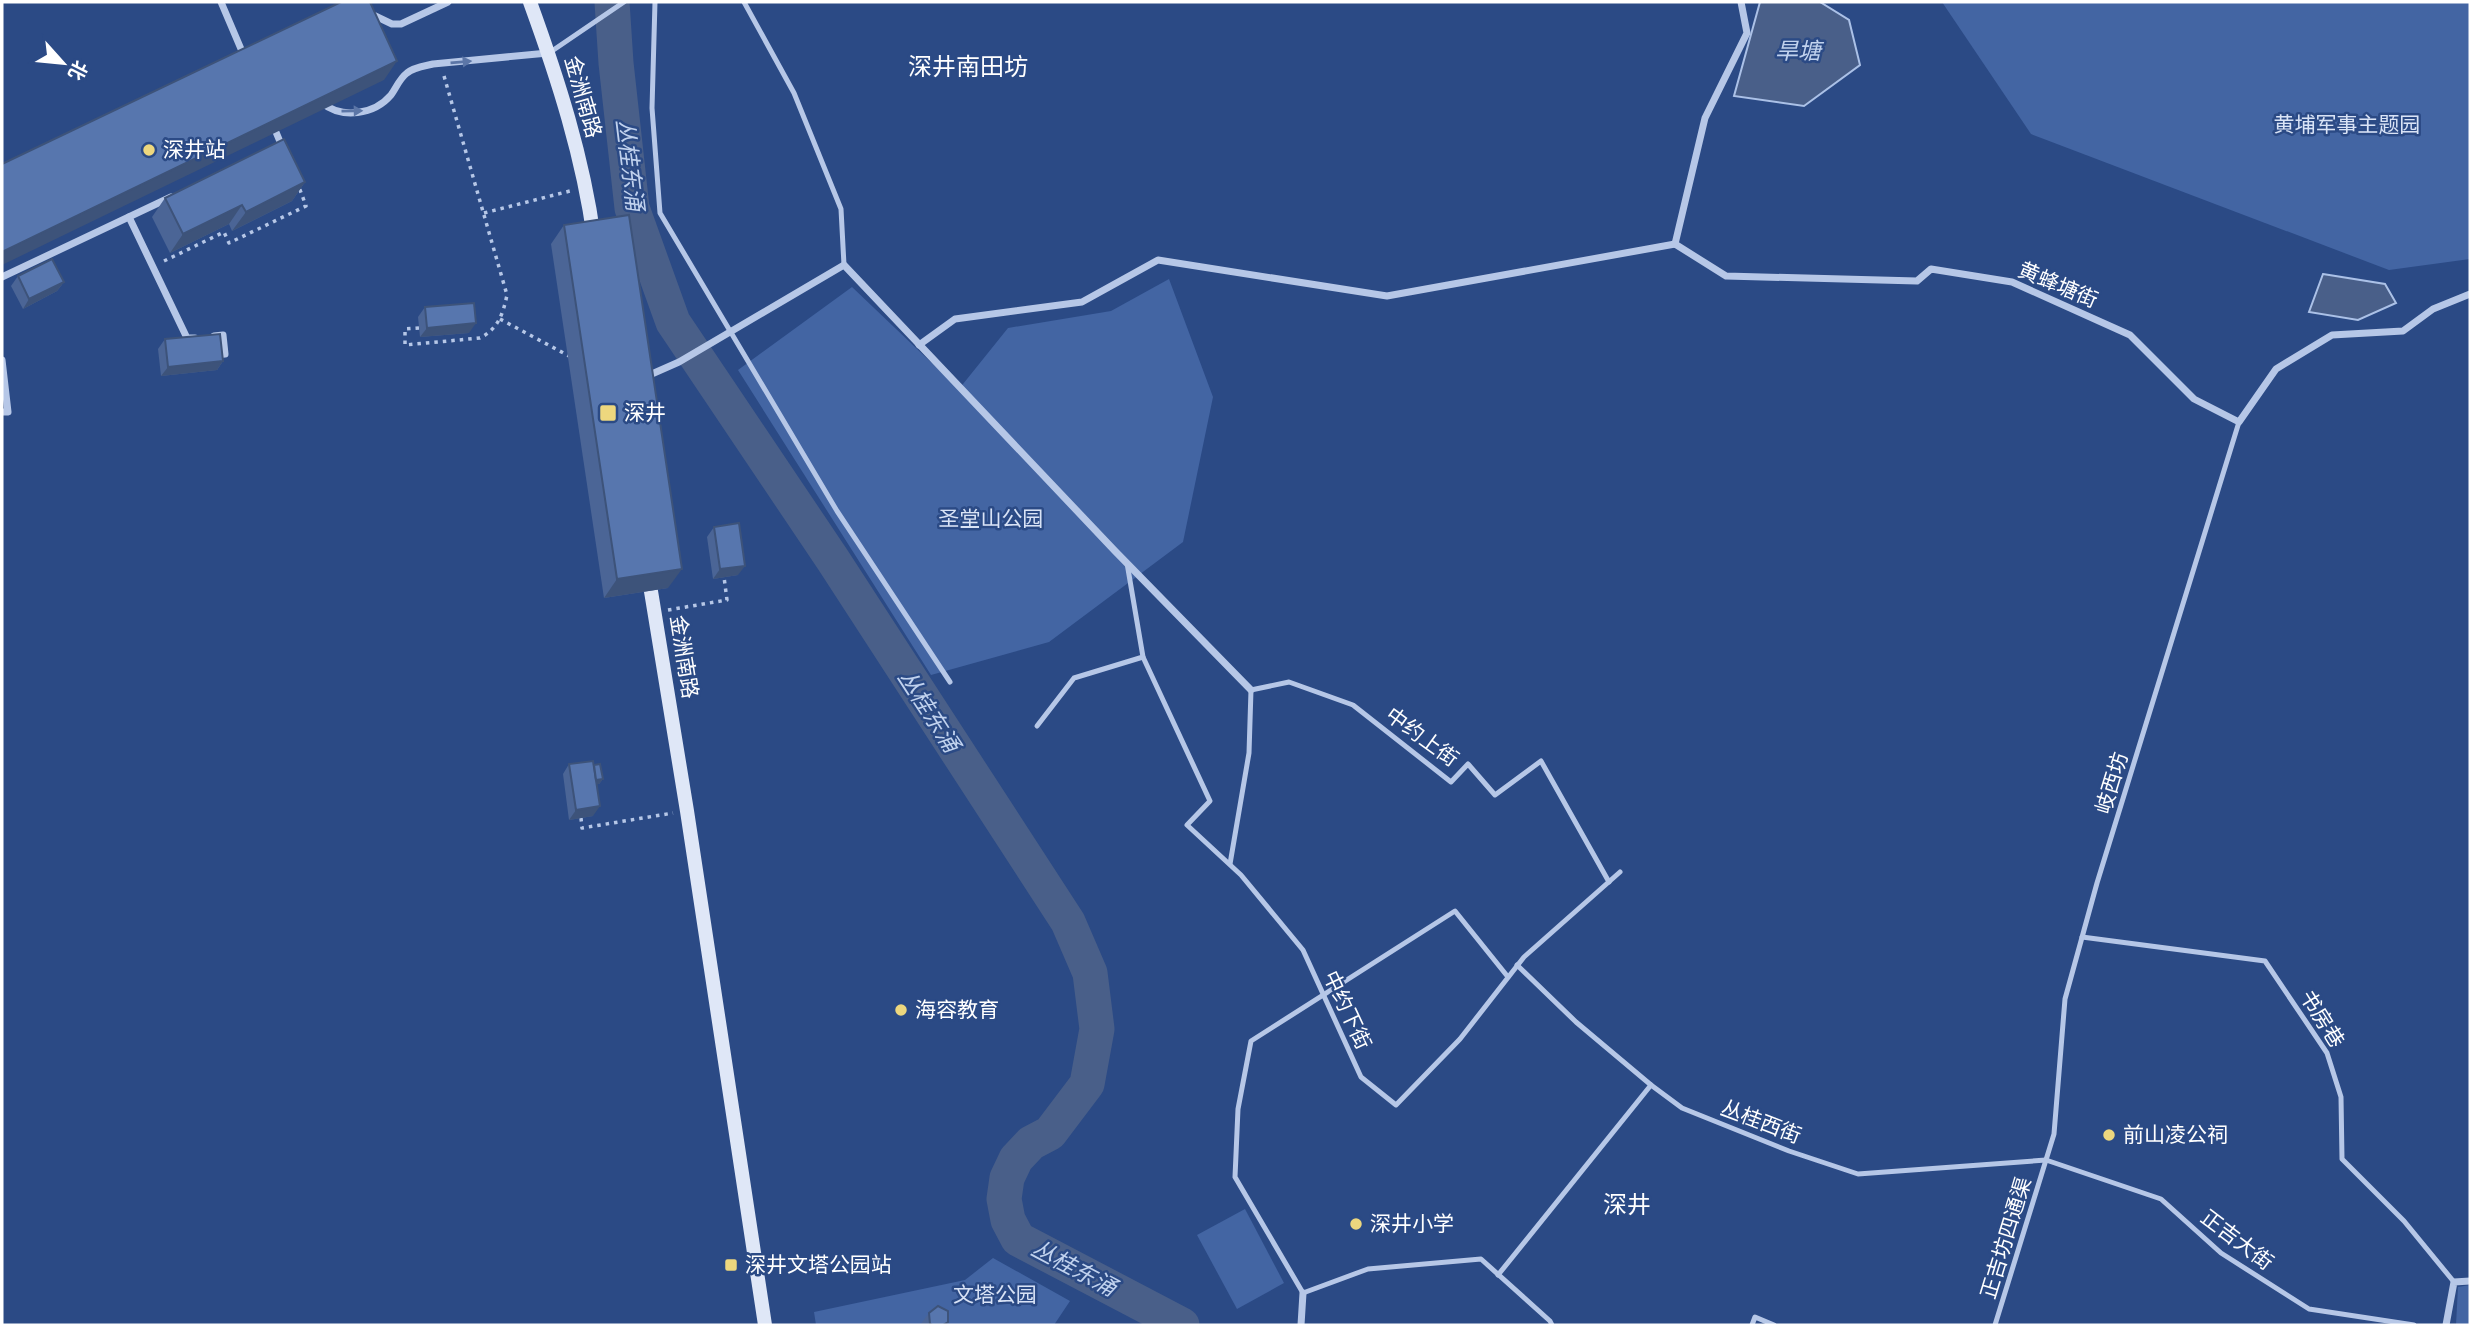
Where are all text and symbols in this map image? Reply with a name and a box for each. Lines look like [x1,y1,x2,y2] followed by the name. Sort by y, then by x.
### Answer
[28,28,98,98] north arrow
[1775,36,1825,67] water label: 旱塘
[908,51,1028,83] district label: 深井南田坊
[558,53,608,141] street label: 金洲南路
[61,56,93,85] text: 北
[450,56,472,67] one-way arrow
[341,105,363,117] one-way arrow
[2274,111,2421,139] park label: 黄埔军事主题园
[609,118,651,216] water label: 丛桂东涌
[163,136,226,164] place label: 深井站
[141,142,157,158] marker: 深井站
[2014,256,2102,314] street label: 黄蜂塘街
[624,399,666,427] place label: 深井
[598,403,618,423] marker: 深井
[939,505,1044,533] park label: 圣堂山公园
[664,613,704,701] street label: 金洲南路
[891,664,968,761] water label: 丛桂东涌
[1380,701,1464,773] street label: 中约上街
[2089,749,2135,817] street label: 岐西坊
[1317,966,1377,1054] street label: 中约下街
[2293,985,2351,1053] street label: 书房巷
[915,996,999,1024] place label: 海容教育
[893,1002,909,1018] marker: 海容教育
[1717,1094,1805,1150] street label: 丛桂西街
[2123,1121,2228,1149] place label: 前山凌公祠
[2101,1127,2117,1143] marker: 前山凌公祠
[1974,1174,2038,1302] street label: 正吉坊四通渠
[1603,1189,1651,1221] district label: 深井
[2195,1204,2279,1276] street label: 正吉大街
[1370,1210,1454,1238] place label: 深井小学
[1348,1216,1364,1232] marker: 深井小学
[1026,1233,1124,1305] water label: 丛桂东涌
[745,1251,892,1279] place label: 深井文塔公园站
[723,1257,739,1273] marker: 深井文塔公园站
[953,1281,1037,1309] park label: 文塔公园

